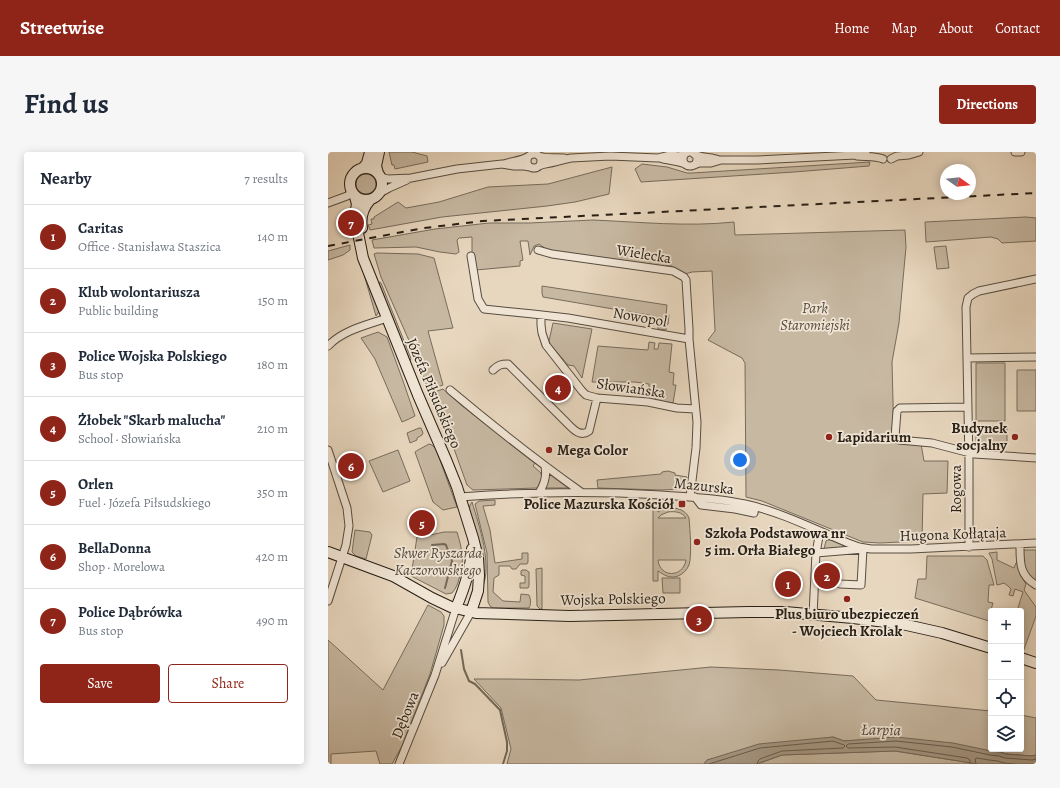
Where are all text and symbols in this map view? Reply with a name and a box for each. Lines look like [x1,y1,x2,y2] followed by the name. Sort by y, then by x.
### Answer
[20,15,104,41] text: Streetwise
[834,19,869,38] text: Home
[891,19,917,38] text: Map
[939,19,973,38] text: About
[995,19,1040,38] text: Contact
[24,85,109,123] text: Find us
[939,85,1036,124] button: Directions
[940,164,976,200] north arrow
[40,167,91,190] text: Nearby
[244,170,288,187] text: 7 results
[338,208,364,238] pin: 7
[78,218,123,238] text: Caritas
[51,228,55,245] text: 1
[257,228,288,245] text: 140 m
[78,238,221,255] text: Office · Stanisława Staszica
[614,240,673,268] street label: Wielecka
[78,282,200,302] text: Klub wolontariusza
[50,292,56,309] text: 2
[258,292,288,309] text: 150 m
[780,298,850,335] park label: Park Staromiejski
[78,302,158,319] text: Public building
[611,302,669,332] street label: Nowopol
[402,335,466,451] street label: Józefa Piłsudskiego
[78,346,227,366] text: Police Wojska Polskiego
[50,356,56,373] text: 3
[257,356,288,373] text: 180 m
[78,366,123,383] text: Bus stop
[545,373,571,403] pin: 4
[595,373,667,403] street label: Słowiańska
[78,410,225,430] text: Żłobek "Skarb malucha"
[951,418,1008,455] place label: Budynek socjalny
[50,420,56,437] text: 4
[257,420,288,437] text: 210 m
[837,427,912,447] place label: Lapidarium
[78,430,181,447] text: School · Słowiańska
[824,432,834,442] marker: Lapidarium
[1010,432,1020,442] marker: Budynek socjalny
[557,440,628,460] place label: Mega Color
[544,445,554,455] marker: Mega Color
[730,450,750,470] your location
[338,451,364,481] pin: 6
[946,465,966,513] street label: Rogowa
[673,473,735,499] street label: Mazurska
[78,474,113,494] text: Orlen
[50,484,56,501] text: 5
[257,484,288,501] text: 350 m
[78,494,211,511] text: Fuel · Józefa Piłsudskiego
[523,494,674,514] place label: Police Mazurska Kościół
[677,499,687,509] marker: Police Mazurska Kościół
[409,508,435,538] pin: 5
[899,522,1007,546] street label: Hugona Kołłątaja
[705,523,845,560] place label: Szkoła Podstawowa nr 5 im. Orła Białego
[692,537,702,547] marker: Szkoła Podstawowa nr 5 im. Orła Białego
[78,538,151,558] text: BellaDonna
[394,543,482,580] park label: Skwer Ryszarda Kaczorowskiego
[50,548,56,565] text: 6
[256,548,288,565] text: 420 m
[78,558,165,575] text: Shop · Morelowa
[814,561,840,591] pin: 2
[775,569,801,599] pin: 1
[559,588,666,610] street label: Wojska Polskiego
[842,594,852,604] marker: Plus biuro ubezpieczeń - Wojciech Krolak
[78,602,182,622] text: Police Dąbrówka
[686,604,712,634] pin: 3
[775,604,919,641] place label: Plus biuro ubezpieczeń - Wojciech Krolak
[988,608,1024,752] map controls
[988,608,1024,644] button: +
[50,612,56,629] text: 7
[256,612,288,629] text: 490 m
[78,622,123,639] text: Bus stop
[988,644,1024,680] button: −
[40,664,160,703] button: Save
[168,664,288,703] button: Share
[988,680,1024,716] button: locate
[386,688,424,742] street label: Dębowa
[988,716,1024,752] button: layers
[861,719,902,741] water label: Łarpia

